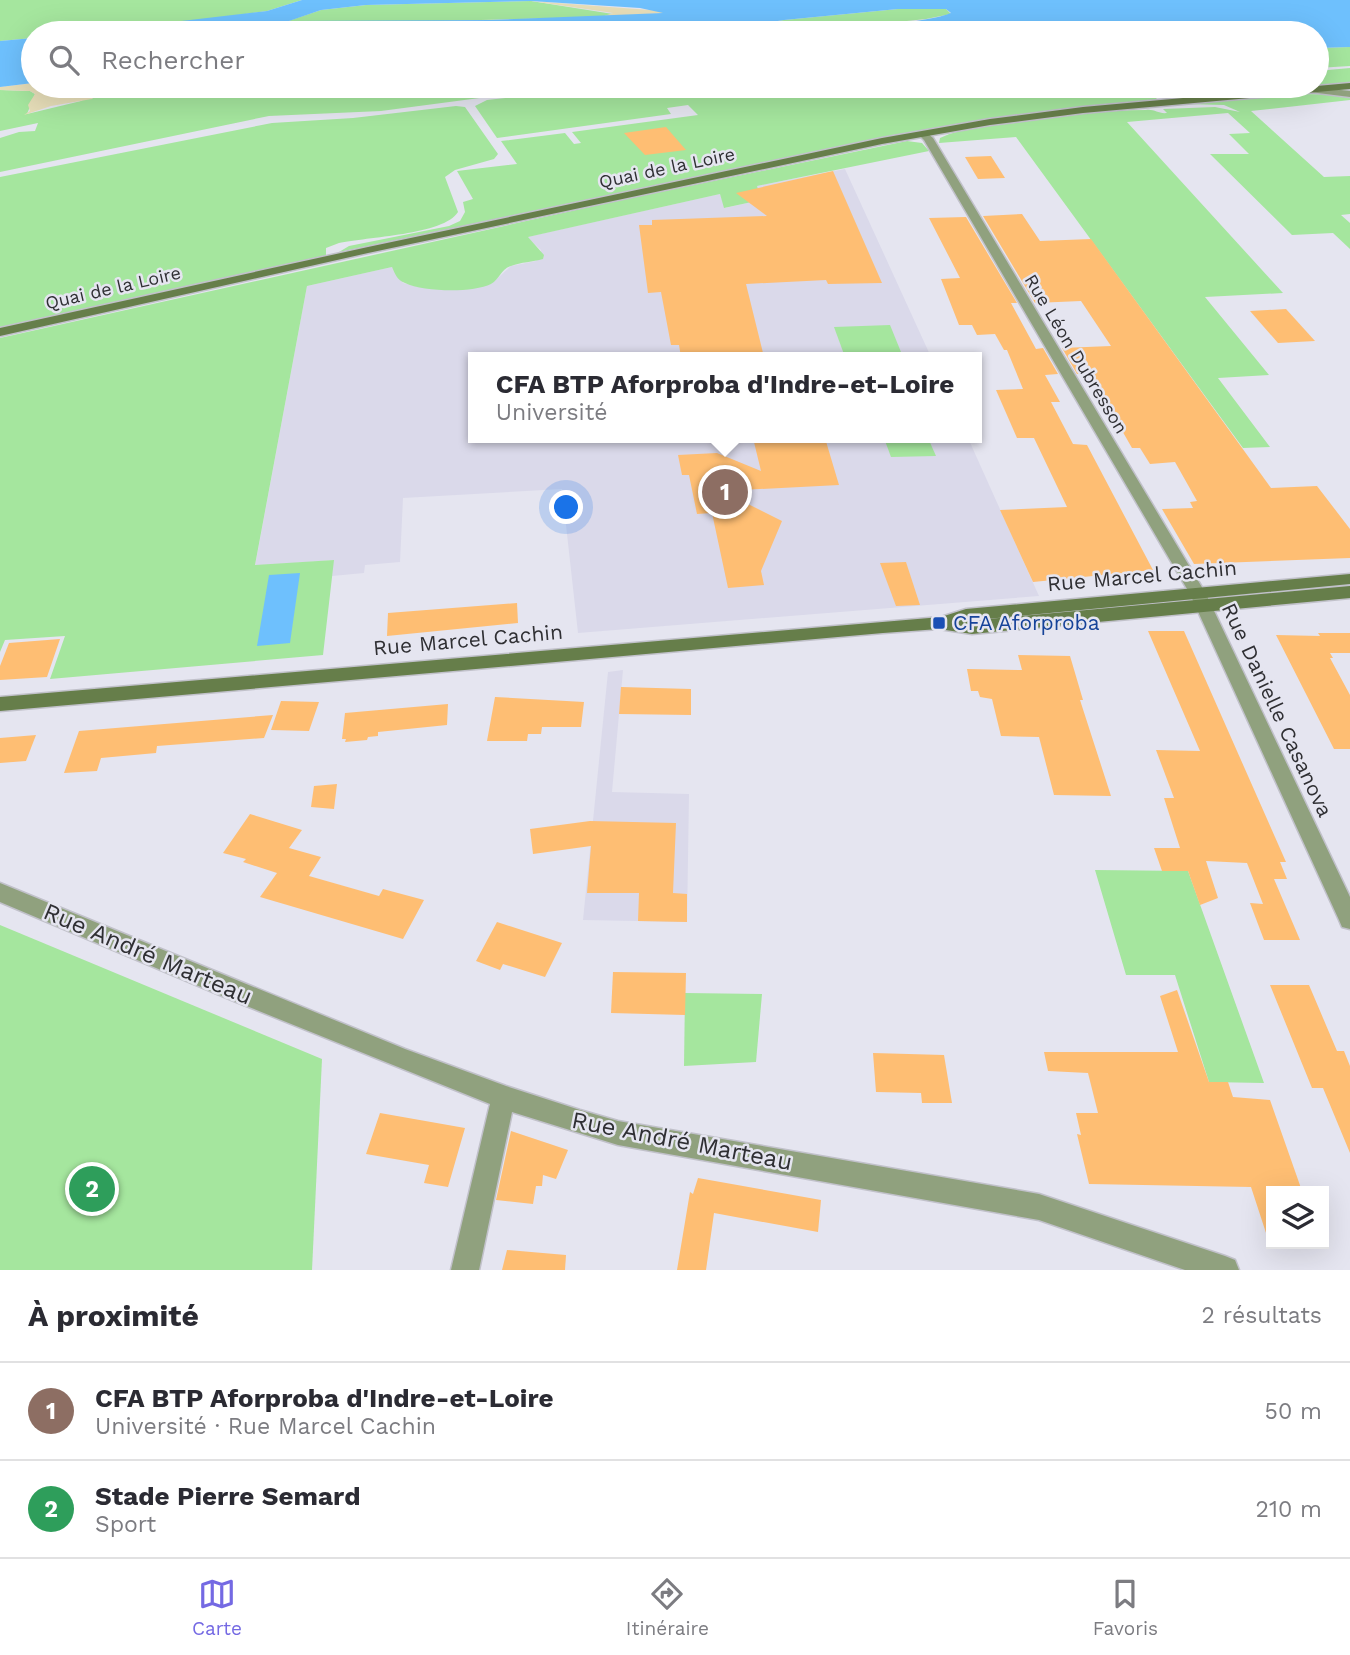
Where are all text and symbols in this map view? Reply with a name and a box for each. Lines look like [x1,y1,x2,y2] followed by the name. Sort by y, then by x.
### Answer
[21,21,1329,98] search box
[45,41,83,79] icon: search
[101,45,245,75] text: Rechercher
[597,143,737,192] street label: Quai de la Loire
[43,262,183,313] street label: Quai de la Loire
[1021,270,1132,437] street label: Rue Léon Dubresson
[468,352,982,443] popup
[496,369,954,399] text: CFA BTP Aforproba d'Indre-et-Loire
[496,399,608,426] text: Université
[702,466,748,518] pin: 1
[549,490,583,524] your location
[1046,555,1238,596] street label: Rue Marcel Cachin
[1217,599,1338,821] street label: Rue Danielle Casanova
[953,610,1100,635] place label: CFA Aforproba
[931,615,947,631] marker: CFA Aforproba
[372,619,564,660] street label: Rue Marcel Cachin
[39,897,257,1011] street label: Rue André Marteau
[569,1106,795,1176] street label: Rue André Marteau
[69,1163,115,1215] pin: 2
[1266,1186,1329,1249] map controls
[1266,1186,1329,1249] button: layers
[28,1298,199,1333] text: À proximité
[1202,1302,1322,1329] text: 2 résultats
[95,1383,554,1413] text: CFA BTP Aforproba d'Indre-et-Loire
[46,1398,56,1425] text: 1
[1265,1398,1322,1425] text: 50 m
[95,1413,436,1440] text: Université · Rue Marcel Cachin
[95,1481,360,1511] text: Stade Pierre Semard
[44,1496,58,1523] text: 2
[1256,1496,1322,1523] text: 210 m
[95,1511,156,1538] text: Sport
[192,1575,242,1640] tab: Carte
[626,1575,709,1640] tab: Itinéraire
[1093,1575,1158,1640] tab: Favoris

